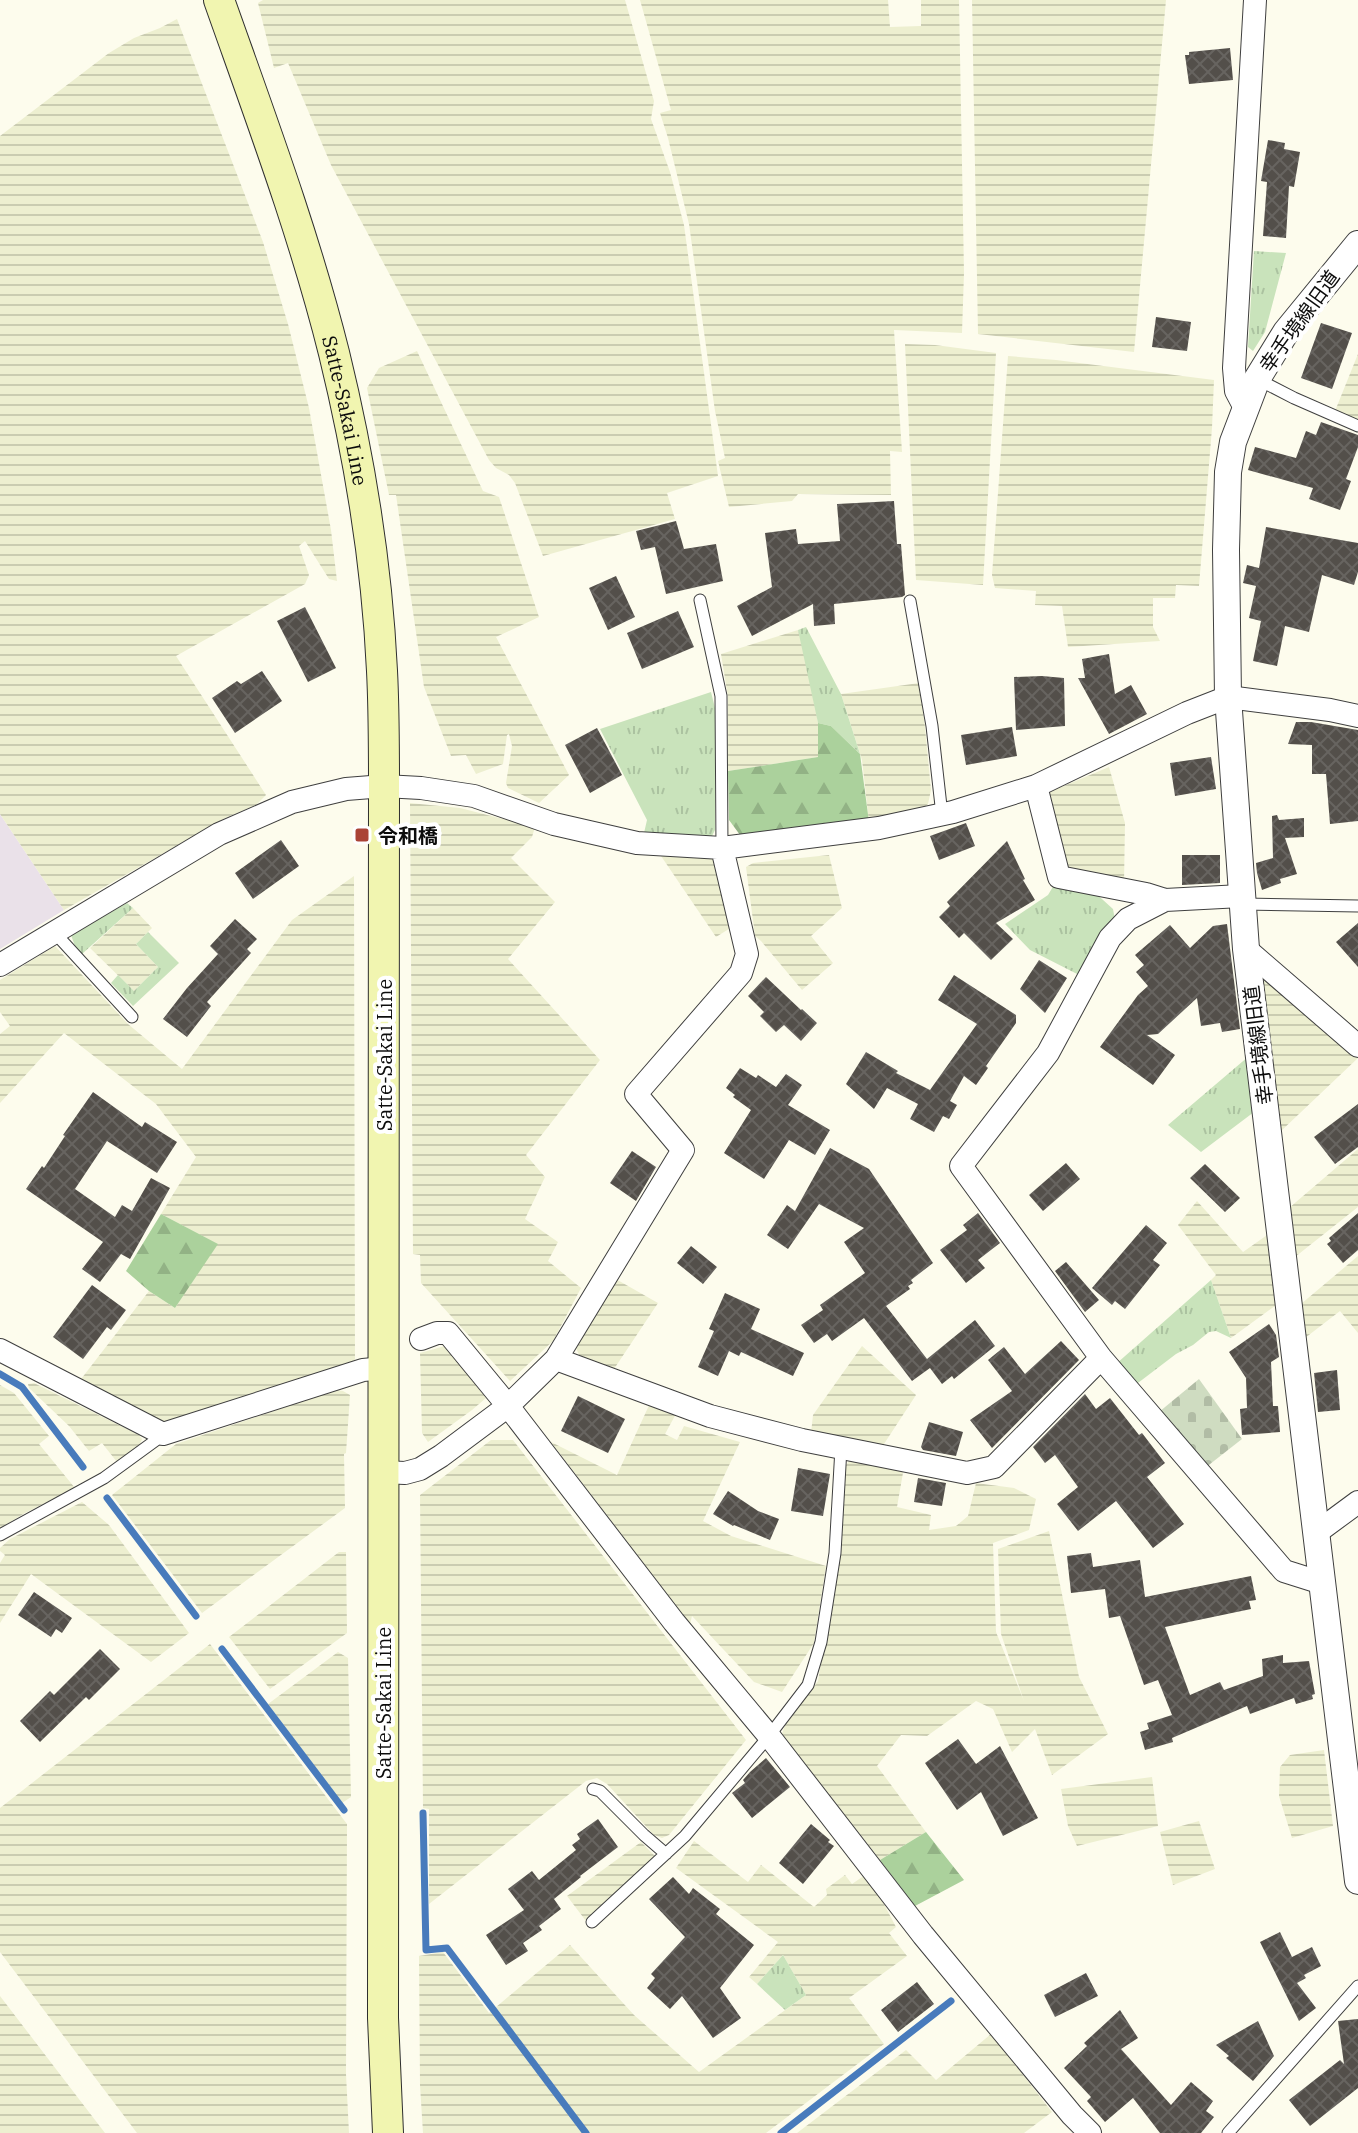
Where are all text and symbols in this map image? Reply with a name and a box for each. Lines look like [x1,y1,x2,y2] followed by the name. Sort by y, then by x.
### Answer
[1253,265,1345,377] street label: 幸手境線旧道
[317,332,375,487] street label: Satte-Sakai Line
[378,822,438,849] place label: 令和橋
[353,826,371,844] marker: 令和橋
[371,979,398,1131] street label: Satte-Sakai Line
[1237,984,1279,1106] street label: 幸手境線旧道
[370,1627,397,1779] street label: Satte-Sakai Line

